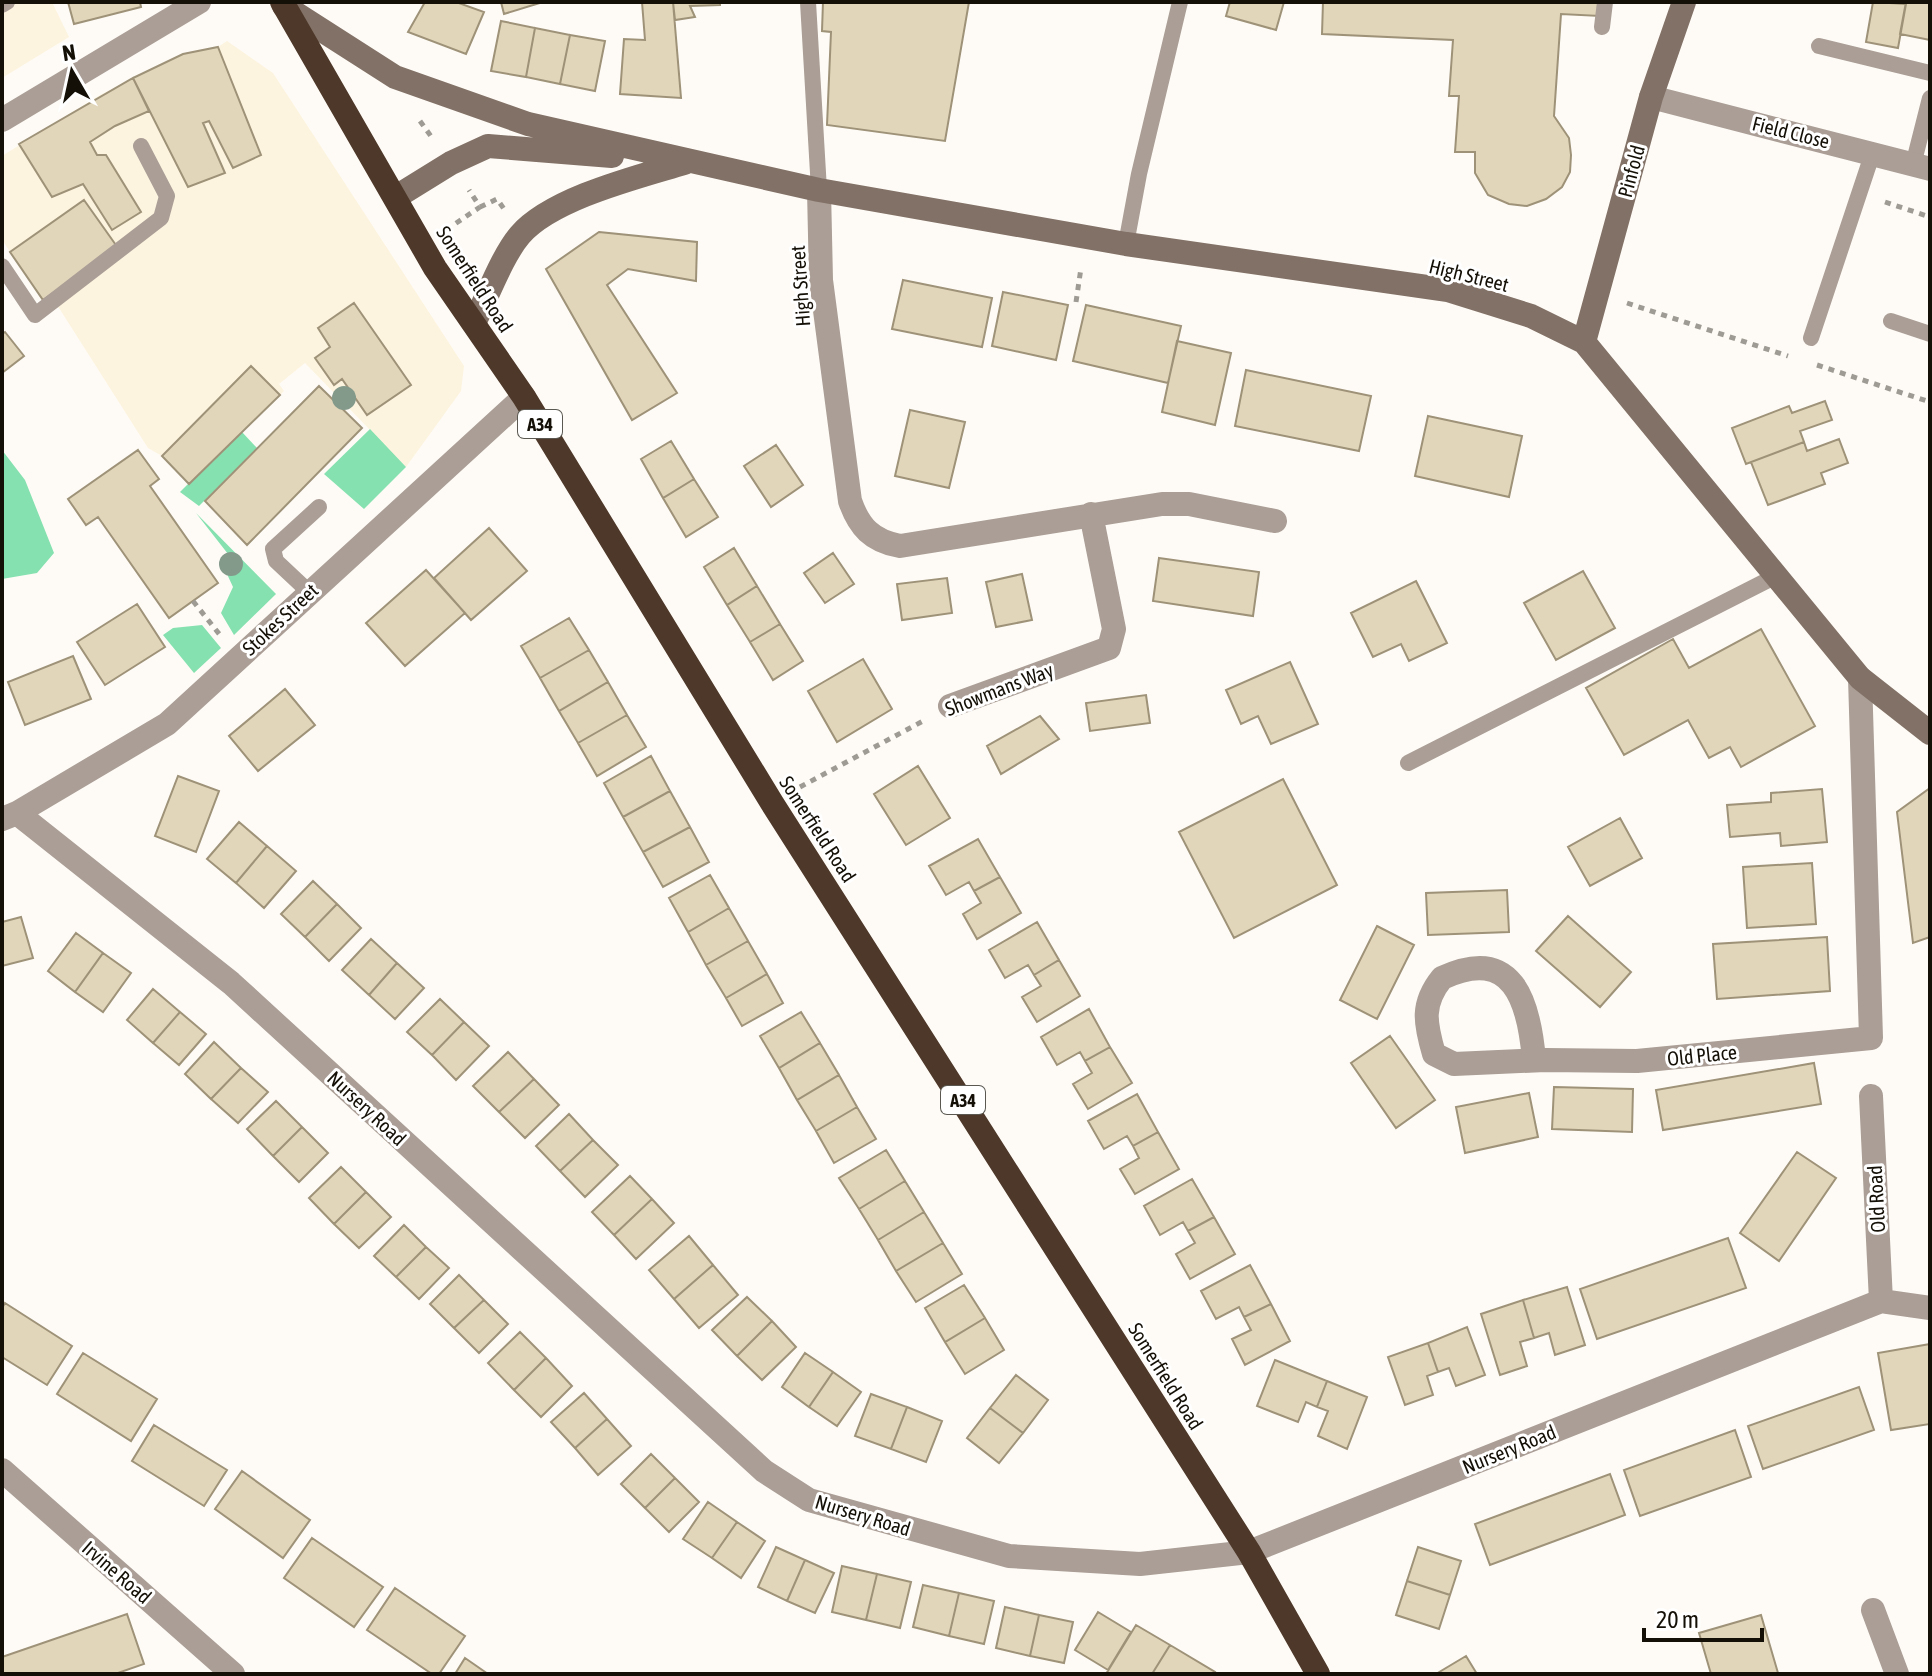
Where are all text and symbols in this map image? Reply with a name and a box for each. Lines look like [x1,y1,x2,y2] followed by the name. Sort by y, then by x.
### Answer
[32,32,112,112] north arrow
[60,38,77,66] text: N
[1750,111,1832,153] street label: Field Close
[1613,142,1649,200] street label: Pinfold
[432,222,518,336] street label: Somerfield Road
[786,244,814,327] street label: High Street
[1427,254,1511,296] street label: High Street
[518,410,562,438] road number: A34
[238,578,323,660] street label: Stokes Street
[942,658,1056,720] street label: Showmans Way
[775,772,861,886] street label: Somerfield Road
[1666,1040,1738,1070] street label: Old Place
[323,1066,411,1150] street label: Nursery Road
[941,1086,985,1114] road number: A34
[1863,1165,1889,1233] street label: Old Road
[1124,1318,1208,1434] street label: Somerfield Road
[1459,1420,1559,1478] street label: Nursery Road
[813,1490,913,1540] street label: Nursery Road
[78,1536,156,1608] street label: Irvine Road
[1644,1592,1762,1642] scale bar
[1656,1606,1699,1633] text: 20 m

